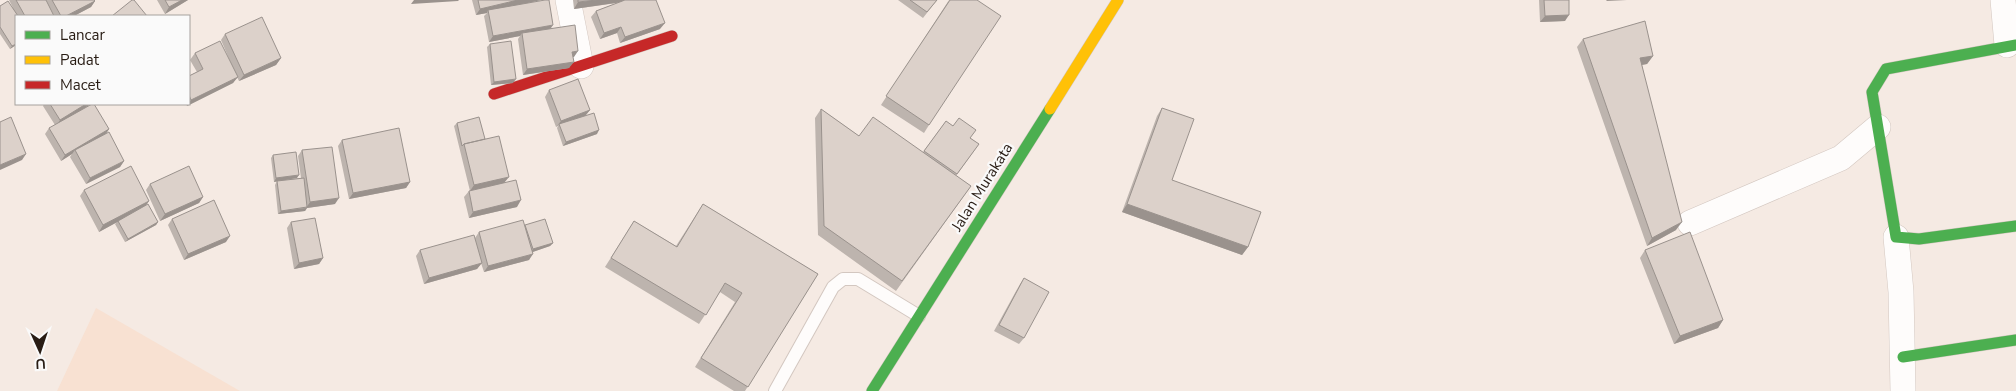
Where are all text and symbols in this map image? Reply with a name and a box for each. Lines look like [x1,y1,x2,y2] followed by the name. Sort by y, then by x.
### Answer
[15,15,190,105] legend
[60,25,105,45] text: Lancar
[60,50,100,70] text: Padat
[60,75,102,95] text: Macet
[946,139,1017,236] street label: Jalan Murakata
[15,326,65,376] north arrow
[35,354,46,373] text: U

